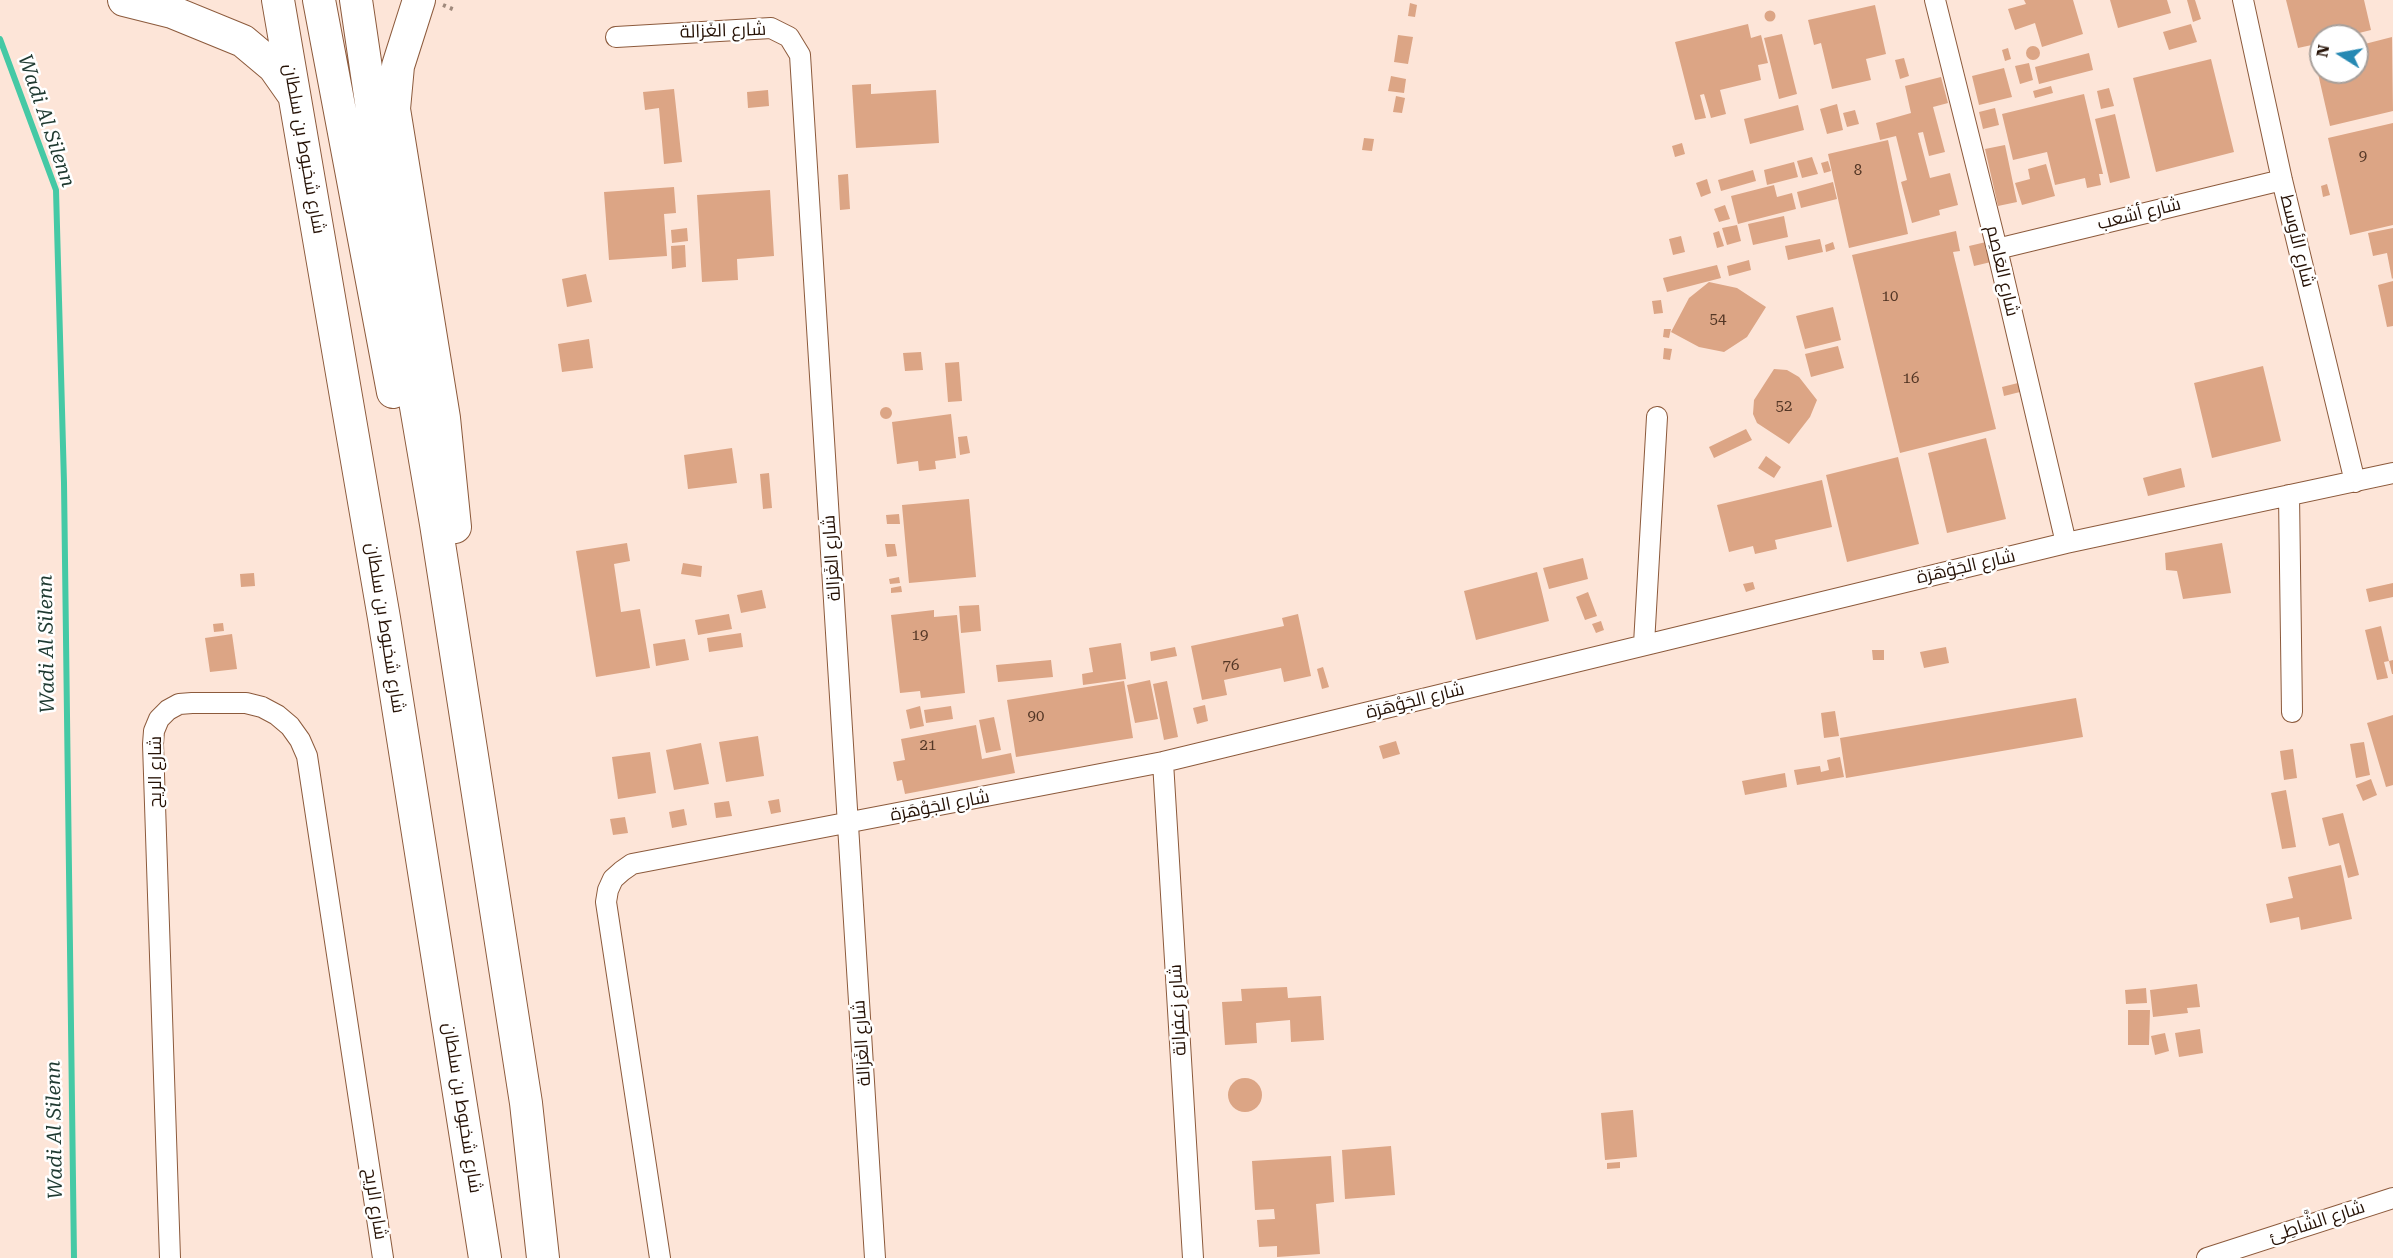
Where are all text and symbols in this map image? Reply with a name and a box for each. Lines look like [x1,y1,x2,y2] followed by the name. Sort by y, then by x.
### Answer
[680,19,766,43] street label: شارع الغَزالة
[2309,24,2369,84] north arrow
[2312,43,2333,59] text: N
[12,52,80,190] water label: Wadi Al Silenn
[278,62,330,236] street label: شارع شخبوط بن سلطان
[2359,148,2367,166] house number: 9
[1854,162,1862,180] house number: 8
[2275,192,2319,290] street label: شارع الأوسط
[2095,193,2183,235] street label: شارع أشعب
[1981,223,2023,319] street label: شارع العَاصِم
[1882,288,1898,306] house number: 10
[1710,311,1726,329] house number: 54
[1903,370,1919,388] house number: 16
[1776,398,1792,416] house number: 52
[818,514,846,602] street label: شارع الغَزالة
[361,541,409,715] street label: شارع شخبوط بن سلطان
[1915,545,2017,589] street label: شارع الجَوْهَرَة
[34,574,60,714] water label: Wadi Al Silenn
[912,627,928,645] house number: 19
[1223,657,1239,675] house number: 76
[1364,678,1466,724] street label: شارع الجَوْهَرَة
[1028,708,1044,726] house number: 90
[145,736,167,808] street label: شارع الريح
[920,737,936,755] house number: 21
[889,786,991,826] street label: شارع الجَوْهَرَة
[1165,964,1191,1056] street label: شارع زعفرانة
[848,999,876,1087] street label: شارع الغَزالة
[438,1021,486,1195] street label: شارع شخبوط بن سلطان
[42,1060,68,1200] water label: Wadi Al Silenn
[359,1167,391,1241] street label: شارع الريح
[2266,1196,2368,1248] street label: شارع الشَّاطِئ

